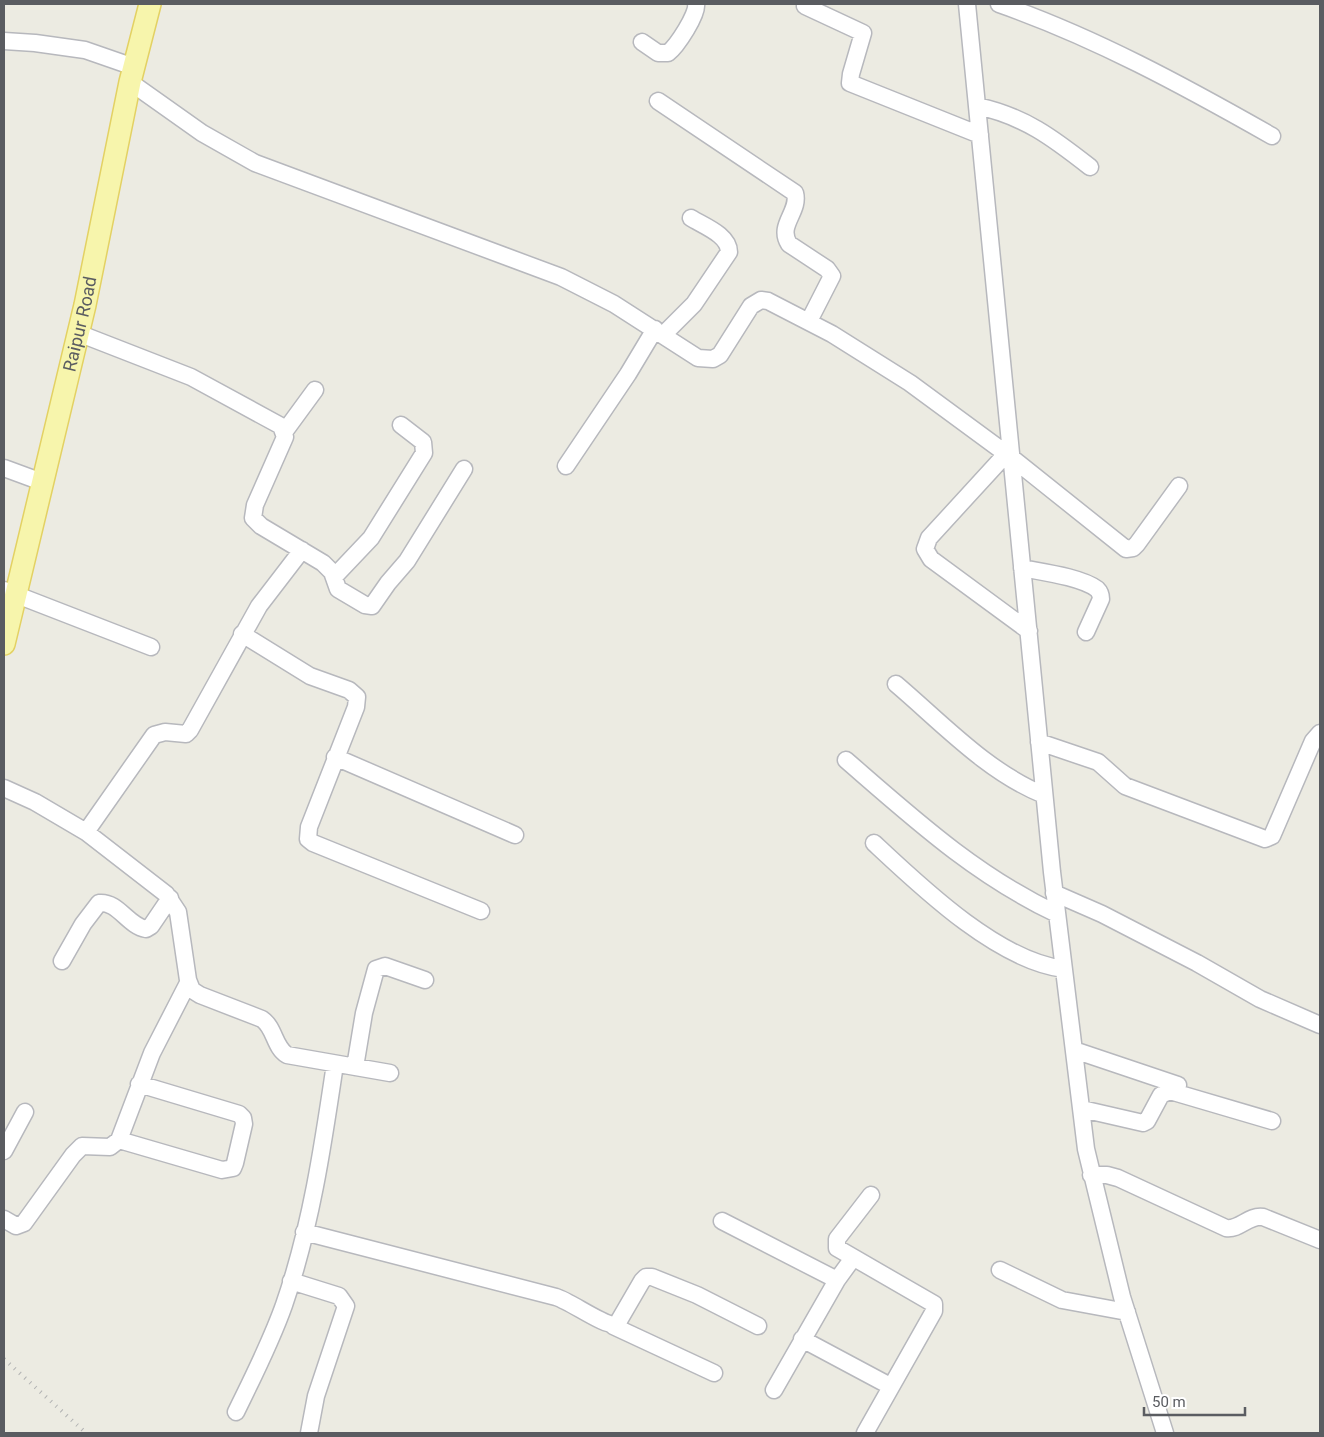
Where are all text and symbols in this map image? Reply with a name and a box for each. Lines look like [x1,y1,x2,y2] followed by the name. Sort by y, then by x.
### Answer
[58,274,101,374] street label: Raipur Road
[1144,1384,1245,1416] scale bar
[1152,1393,1186,1411] text: 50 m

